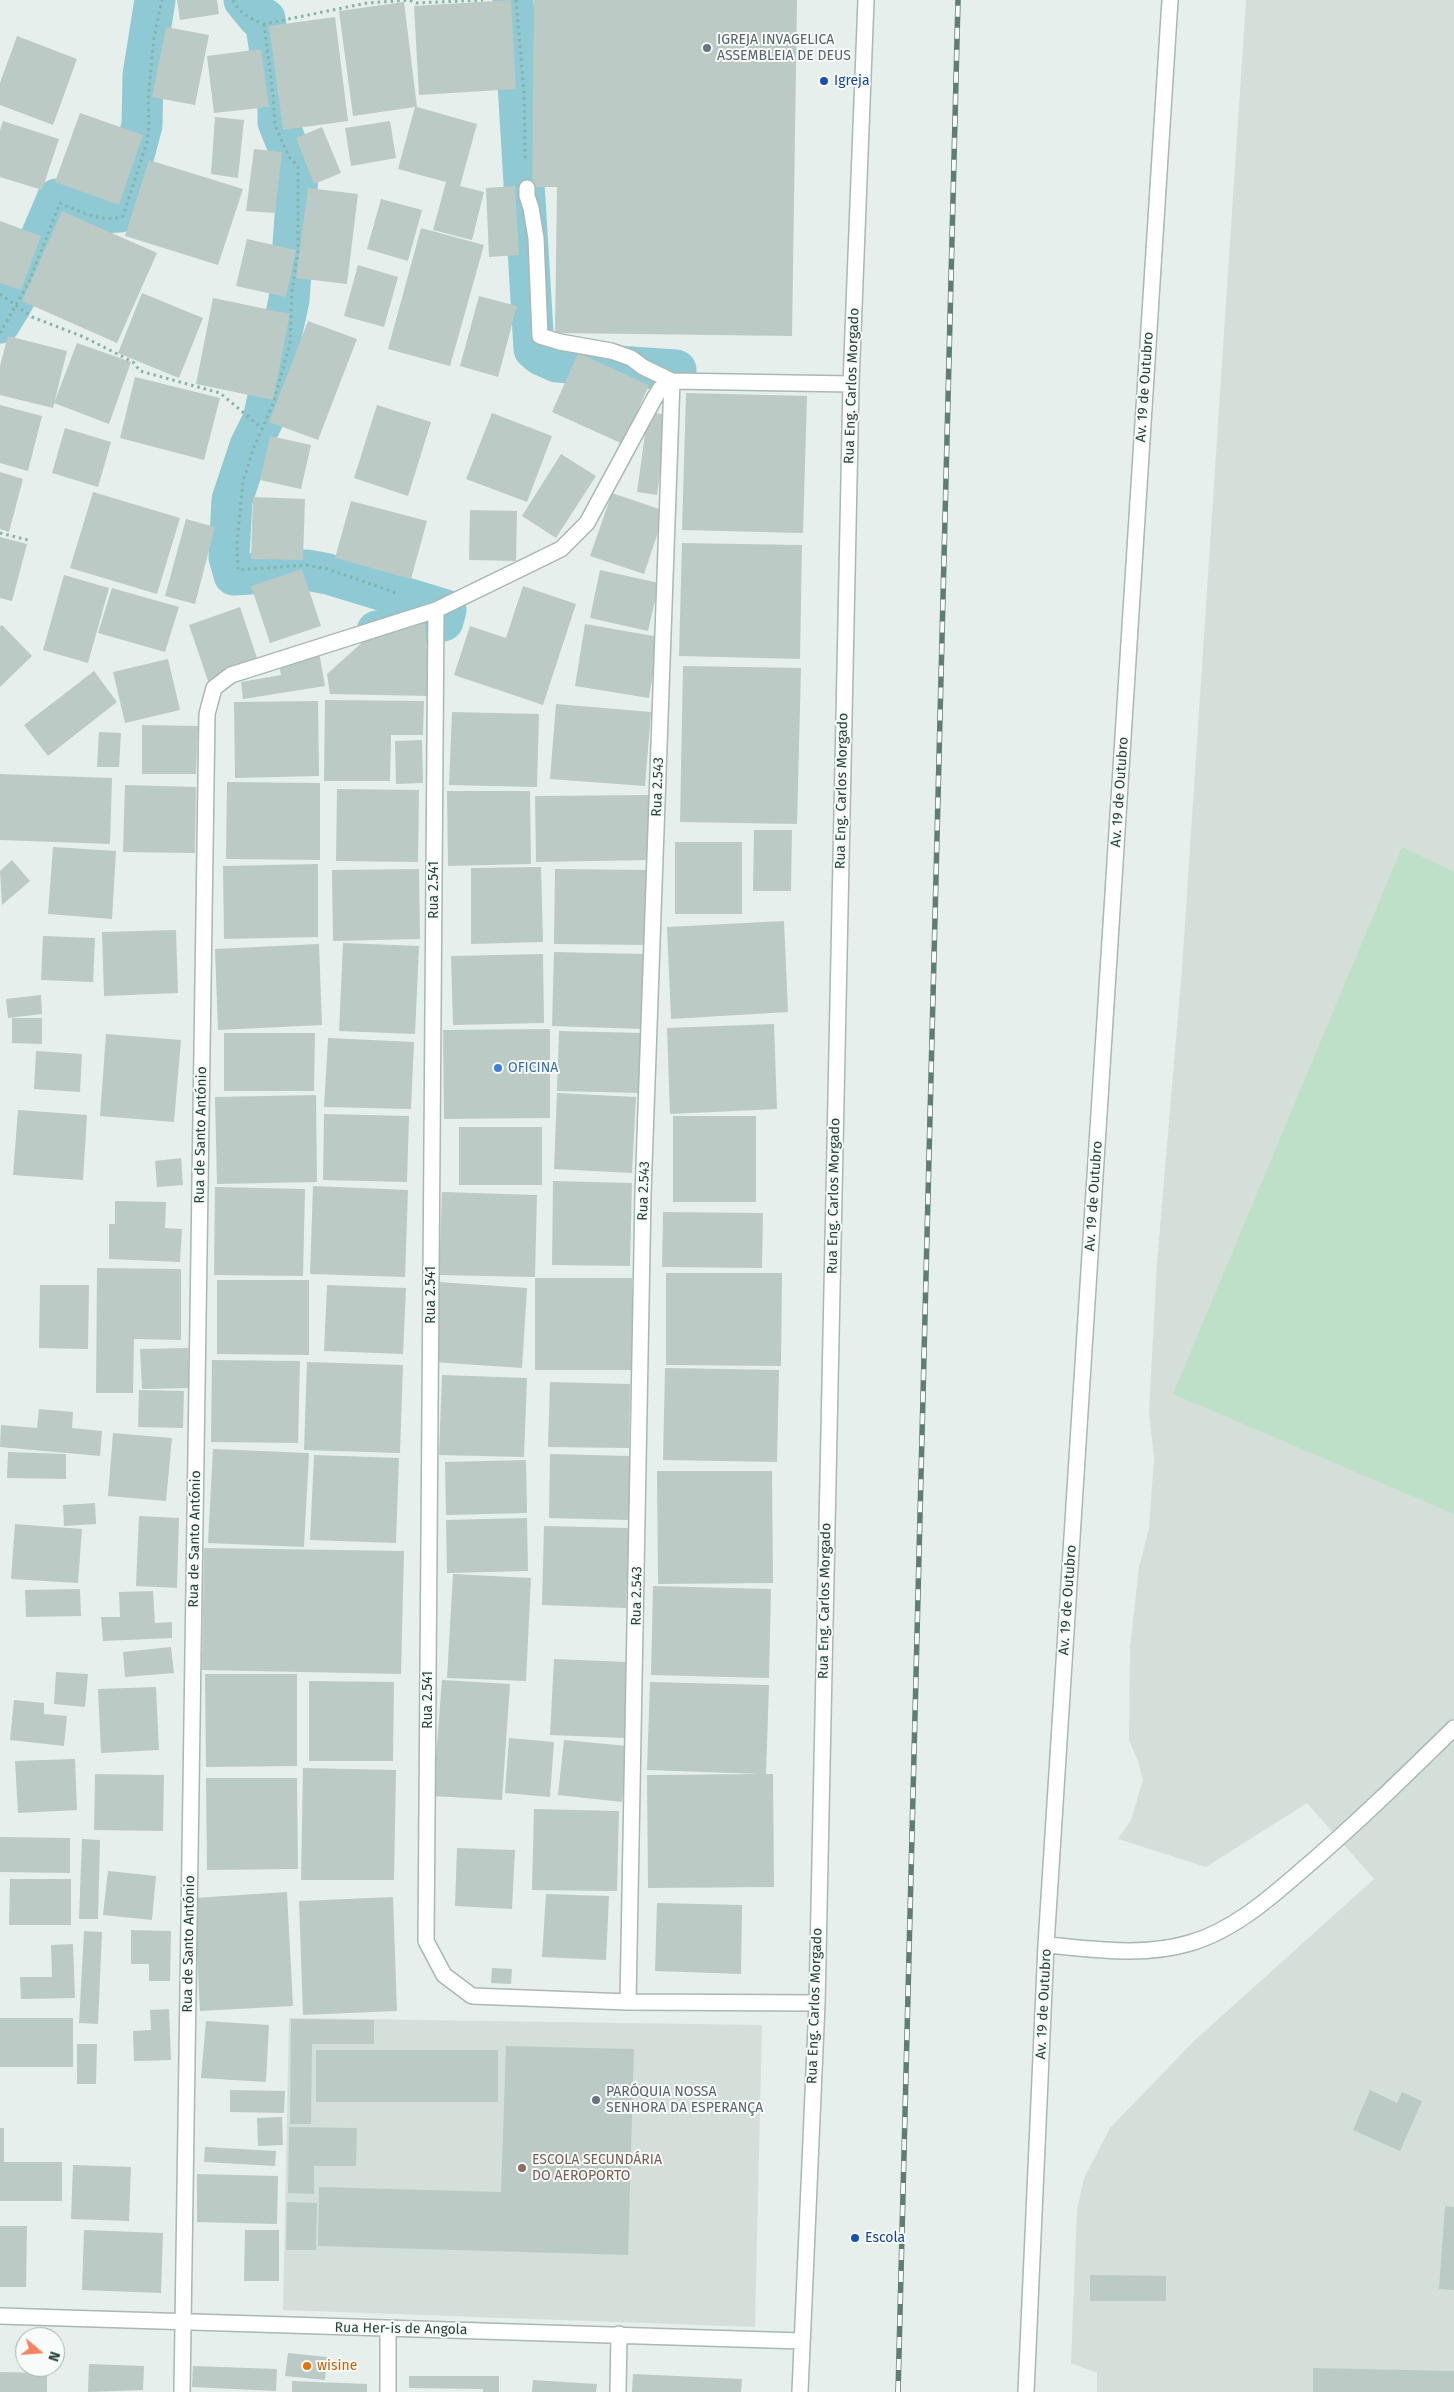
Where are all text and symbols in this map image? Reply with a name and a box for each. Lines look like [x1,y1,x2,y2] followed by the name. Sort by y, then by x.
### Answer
[717,32,851,64] place label: IGREJA INVAGELICA ASSEMBLEIA DE DEUS
[701,42,713,54] marker: IGREJA INVAGELICA ASSEMBLEIA DE DEUS
[834,73,870,89] place label: Igreja
[818,75,830,87] marker: Igreja
[841,308,863,464] street label: Rua Eng. Carlos Morgado
[1133,331,1157,443] street label: Av. 19 de Outubro
[832,713,852,869] street label: Rua Eng. Carlos Morgado
[1108,736,1132,848] street label: Av. 19 de Outubro
[649,757,667,817] street label: Rua 2.543
[426,861,442,919] street label: Rua 2.541
[508,1060,558,1076] place label: OFICINA
[492,1062,504,1074] marker: OFICINA
[191,1066,211,1204] street label: Rua de Santo António
[824,1118,844,1274] street label: Rua Eng. Carlos Morgado
[1082,1140,1106,1252] street label: Av. 19 de Outubro
[635,1161,653,1221] street label: Rua 2.543
[423,1266,439,1324] street label: Rua 2.541
[185,1470,205,1608] street label: Rua de Santo António
[815,1523,835,1679] street label: Rua Eng. Carlos Morgado
[1056,1544,1080,1656] street label: Av. 19 de Outubro
[628,1566,646,1626] street label: Rua 2.543
[420,1671,436,1729] street label: Rua 2.541
[179,1875,199,2013] street label: Rua de Santo António
[804,1928,826,2084] street label: Rua Eng. Carlos Morgado
[1033,1948,1055,2060] street label: Av. 19 de Outubro
[606,2084,763,2116] place label: PARÓQUIA NOSSA SENHORA DA ESPERANÇA
[590,2094,602,2106] marker: PARÓQUIA NOSSA SENHORA DA ESPERANÇA
[532,2152,662,2184] place label: ESCOLA SECUNDÁRIA DO AEROPORTO
[516,2162,528,2174] marker: ESCOLA SECUNDÁRIA DO AEROPORTO
[865,2230,905,2246] place label: Escola
[849,2232,861,2244] marker: Escola
[335,2319,467,2339] street label: Rua Her-is de Angola
[15,2327,65,2377] north arrow
[44,2349,63,2364] text: N
[317,2358,357,2374] place label: wisine
[301,2360,313,2372] marker: wisine

